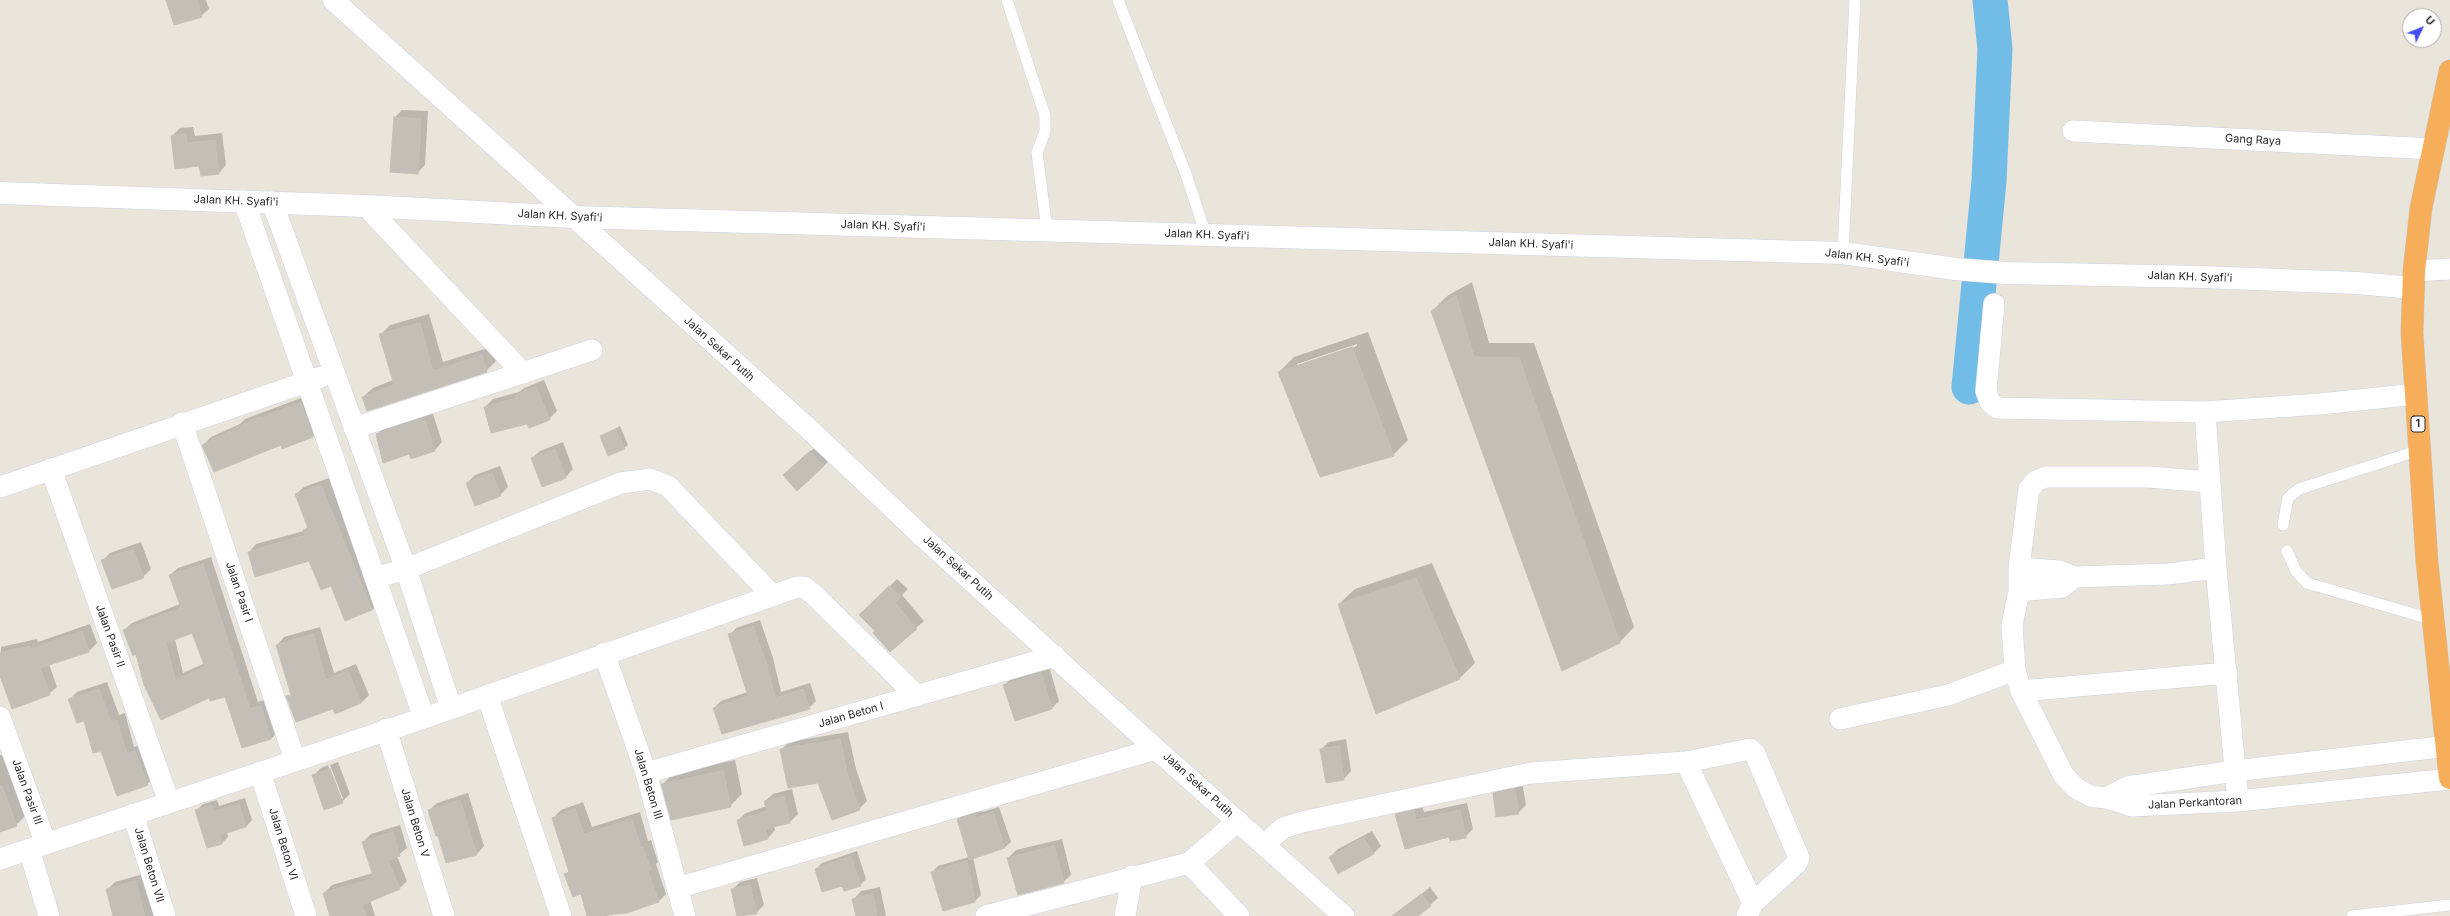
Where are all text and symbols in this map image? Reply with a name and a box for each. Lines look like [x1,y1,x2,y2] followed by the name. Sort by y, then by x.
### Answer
[2402,8,2442,48] north arrow
[2422,13,2438,28] text: U
[2225,132,2281,148] street label: Gang Raya
[193,193,279,209] street label: Jalan KH. Syafi'i
[517,207,603,225] street label: Jalan KH. Syafi'i
[840,218,926,234] street label: Jalan KH. Syafi'i
[1164,227,1250,243] street label: Jalan KH. Syafi'i
[1488,236,1574,252] street label: Jalan KH. Syafi'i
[1824,246,1910,270] street label: Jalan KH. Syafi'i
[2147,269,2233,285] street label: Jalan KH. Syafi'i
[681,314,757,384] street label: Jalan Sekar Putih
[2411,416,2425,432] road number: 1
[920,533,996,603] street label: Jalan Sekar Putih
[223,560,255,624] street label: Jalan Pasir I
[93,603,127,669] street label: Jalan Pasir II
[817,699,885,731] street label: Jalan Beton I
[631,747,665,821] street label: Jalan Beton III
[1160,750,1236,820] street label: Jalan Sekar Putih
[9,757,45,827] street label: Jalan Pasir III
[398,787,432,859] street label: Jalan Beton V
[2148,794,2242,812] street label: Jalan Perkantoran
[266,806,300,882] street label: Jalan Beton VI
[131,826,167,904] street label: Jalan Beton VII

